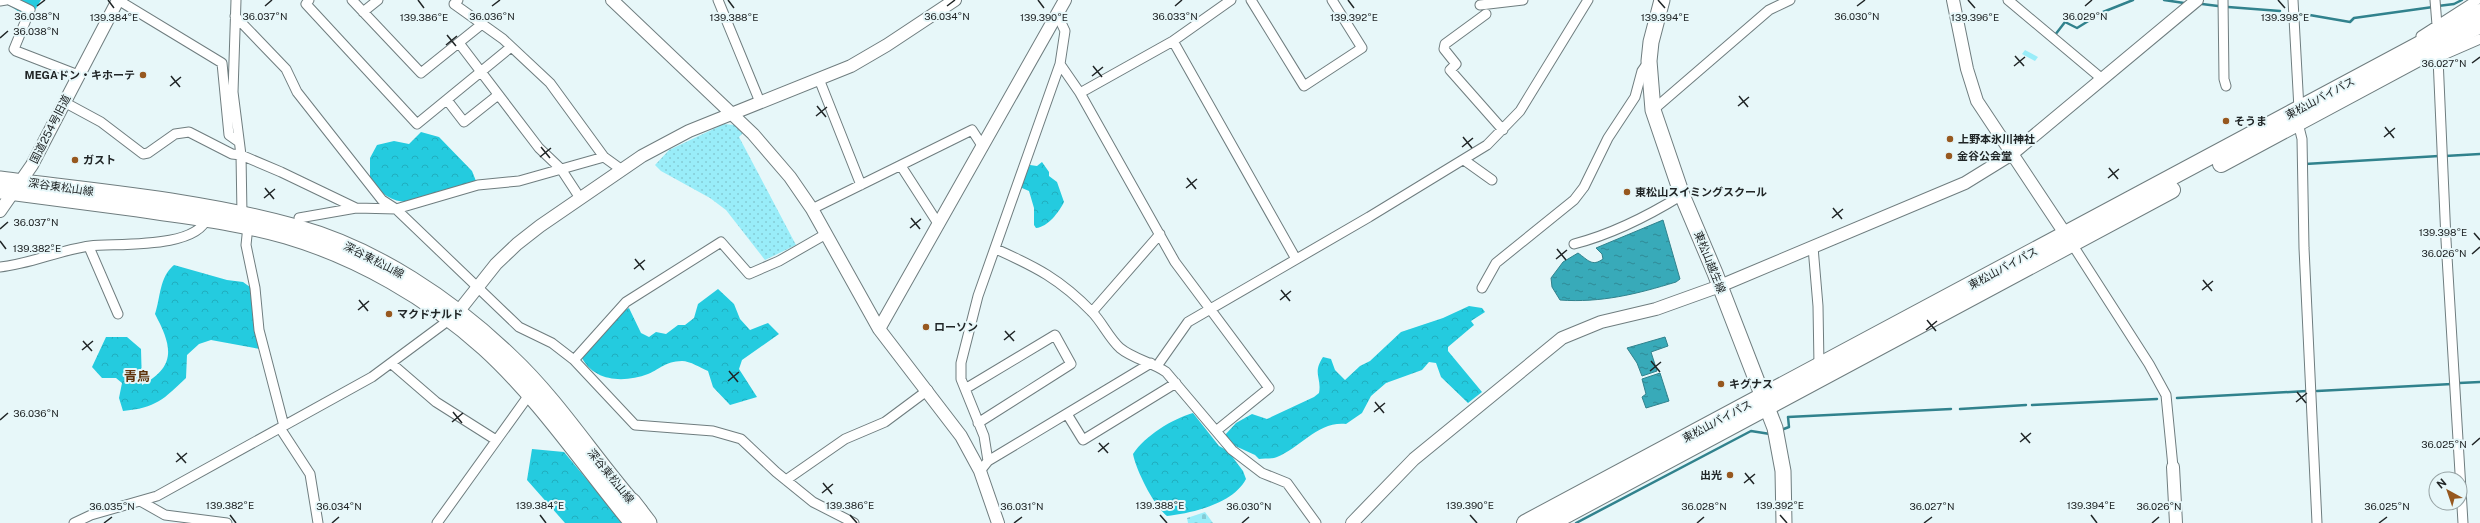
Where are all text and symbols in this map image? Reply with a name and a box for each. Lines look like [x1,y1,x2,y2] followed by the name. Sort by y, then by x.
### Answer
[14,10,60,22] text: 36.038°N
[242,10,288,22] text: 36.037°N
[469,10,515,22] text: 36.036°N
[924,10,970,22] text: 36.034°N
[1152,10,1198,22] text: 36.033°N
[1834,10,1880,22] text: 36.030°N
[2062,10,2108,22] text: 36.029°N
[90,11,138,23] text: 139.384°E
[400,11,448,23] text: 139.386°E
[710,11,758,23] text: 139.388°E
[1020,11,1068,23] text: 139.390°E
[1330,11,1378,23] text: 139.392°E
[1641,11,1689,23] text: 139.394°E
[1951,11,1999,23] text: 139.396°E
[2261,11,2309,23] text: 139.398°E
[13,25,59,37] text: 36.038°N
[2422,57,2466,69] text: 36.027°N
[25,69,135,81] place label: MEGAドン・キホーテ
[138,70,148,80] marker: MEGAドン・キホーテ
[2283,75,2357,121] street label: 東松山バイパス
[28,93,72,165] street label: 国道254号旧道
[2234,115,2267,127] place label: そうま
[2221,116,2231,126] marker: そうま
[1958,133,2035,145] place label: 上野本氷川神社
[1945,134,1955,144] marker: 上野本氷川神社
[1957,150,2012,162] place label: 金谷公会堂
[1944,151,1954,161] marker: 金谷公会堂
[83,154,116,166] place label: ガスト
[70,155,80,165] marker: ガスト
[27,176,95,198] street label: 深谷東松山線
[1635,186,1767,198] place label: 東松山スイミングスクール
[1622,187,1632,197] marker: 東松山スイミングスクール
[13,216,59,228] text: 36.037°N
[2419,226,2467,238] text: 139.398°E
[1692,229,1728,295] street label: 東松山越生線
[342,240,406,280] street label: 深谷東松山線
[13,242,61,254] text: 139.382°E
[1966,245,2040,291] street label: 東松山バイパス
[2421,247,2467,259] text: 36.026°N
[397,308,463,320] place label: マクドナルド
[384,309,394,319] marker: マクドナルド
[934,321,978,333] place label: ローソン
[921,322,931,332] marker: ローソン
[124,369,150,384] district label: 青鳥
[1729,378,1773,390] place label: キグナス
[1716,379,1726,389] marker: キグナス
[1680,398,1754,444] street label: 東松山バイパス
[13,407,59,419] text: 36.036°N
[2421,438,2467,450] text: 36.025°N
[586,447,636,505] street label: 深谷東松山線
[1700,469,1722,481] place label: 出光
[1725,470,1735,480] marker: 出光
[2428,471,2468,511] north arrow
[2434,476,2449,491] text: N
[206,499,254,511] text: 139.382°E
[516,499,564,511] text: 139.384°E
[826,499,874,511] text: 139.386°E
[1136,499,1184,511] text: 139.388°E
[1446,499,1494,511] text: 139.390°E
[1756,499,1804,511] text: 139.392°E
[2067,499,2115,511] text: 139.394°E
[89,500,135,512] text: 36.035°N
[316,500,362,512] text: 36.034°N
[1000,500,1044,512] text: 36.031°N
[1226,500,1272,512] text: 36.030°N
[1681,500,1727,512] text: 36.028°N
[1910,500,1954,512] text: 36.027°N
[2136,500,2182,512] text: 36.026°N
[2364,500,2410,512] text: 36.025°N

